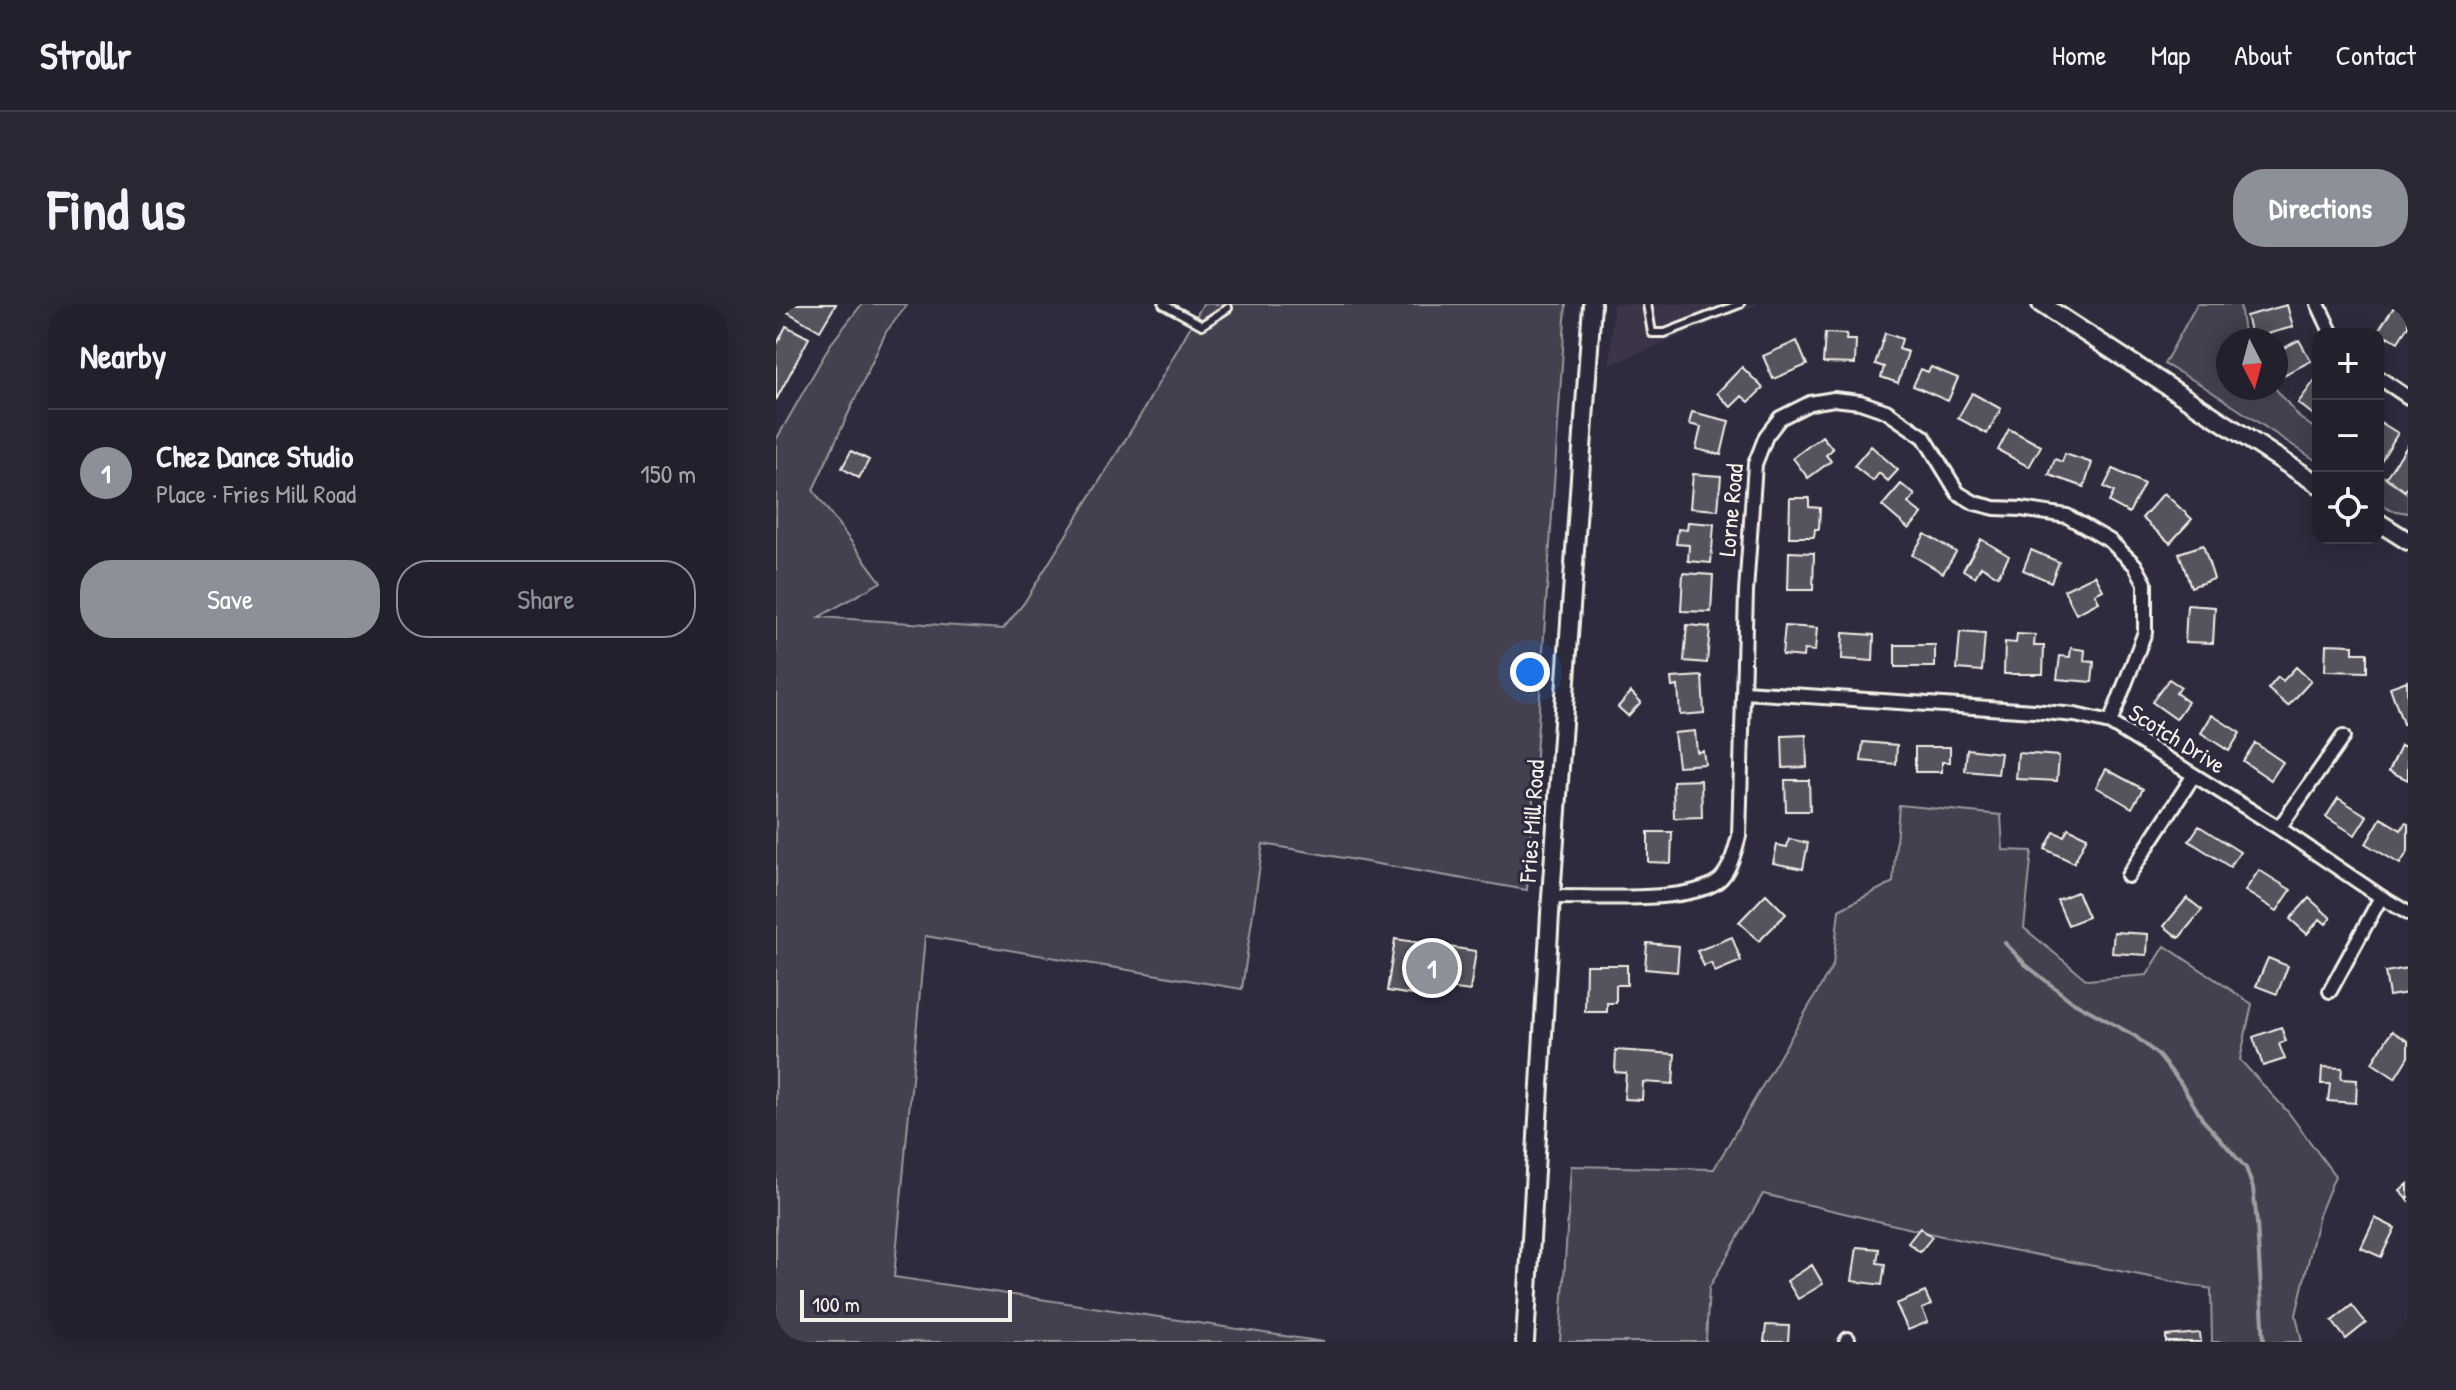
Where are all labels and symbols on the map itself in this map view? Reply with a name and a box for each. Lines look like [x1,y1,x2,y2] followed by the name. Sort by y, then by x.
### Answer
[2216,328,2288,400] north arrow
[1710,462,1750,558] street label: Lorne Road
[1510,652,1550,692] your location
[2123,696,2232,781] street label: Scotch Drive
[1511,759,1551,884] street label: Fries Mill Road
[1406,938,1458,998] pin: 1
[800,1286,1012,1322] scale bar

